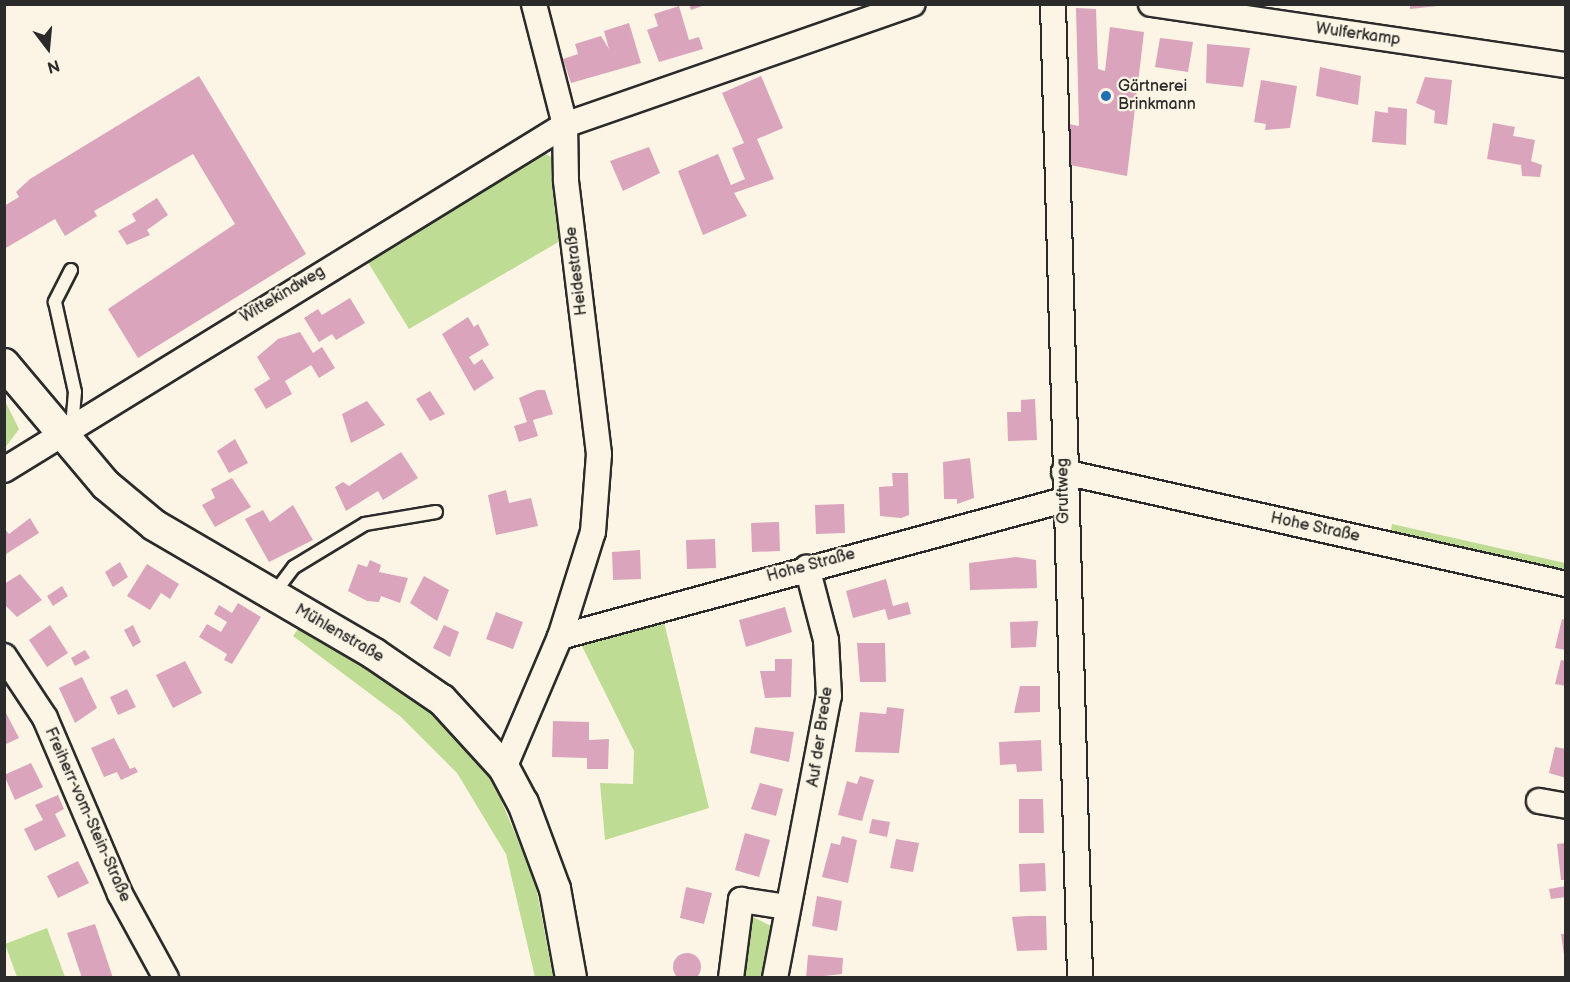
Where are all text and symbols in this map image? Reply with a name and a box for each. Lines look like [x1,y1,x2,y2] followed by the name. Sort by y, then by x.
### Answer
[18,18,78,78] north arrow
[1314,20,1402,50] street label: Wulferkamp
[45,55,62,77] text: N
[1118,77,1196,115] place label: Gärtnerei Brinkmann
[1099,89,1113,103] marker: Gärtnerei Brinkmann
[562,225,592,317] street label: Heidestraße
[237,262,329,328] street label: Wittekindweg
[1054,458,1074,524] street label: Gruftweg
[1269,509,1361,547] street label: Hohe Straße
[765,545,857,587] street label: Hohe Straße
[291,601,387,667] street label: Mühlenstraße
[804,686,838,788] street label: Auf der Brede
[40,725,134,905] street label: Freiherr-vom-Stein-Straße

